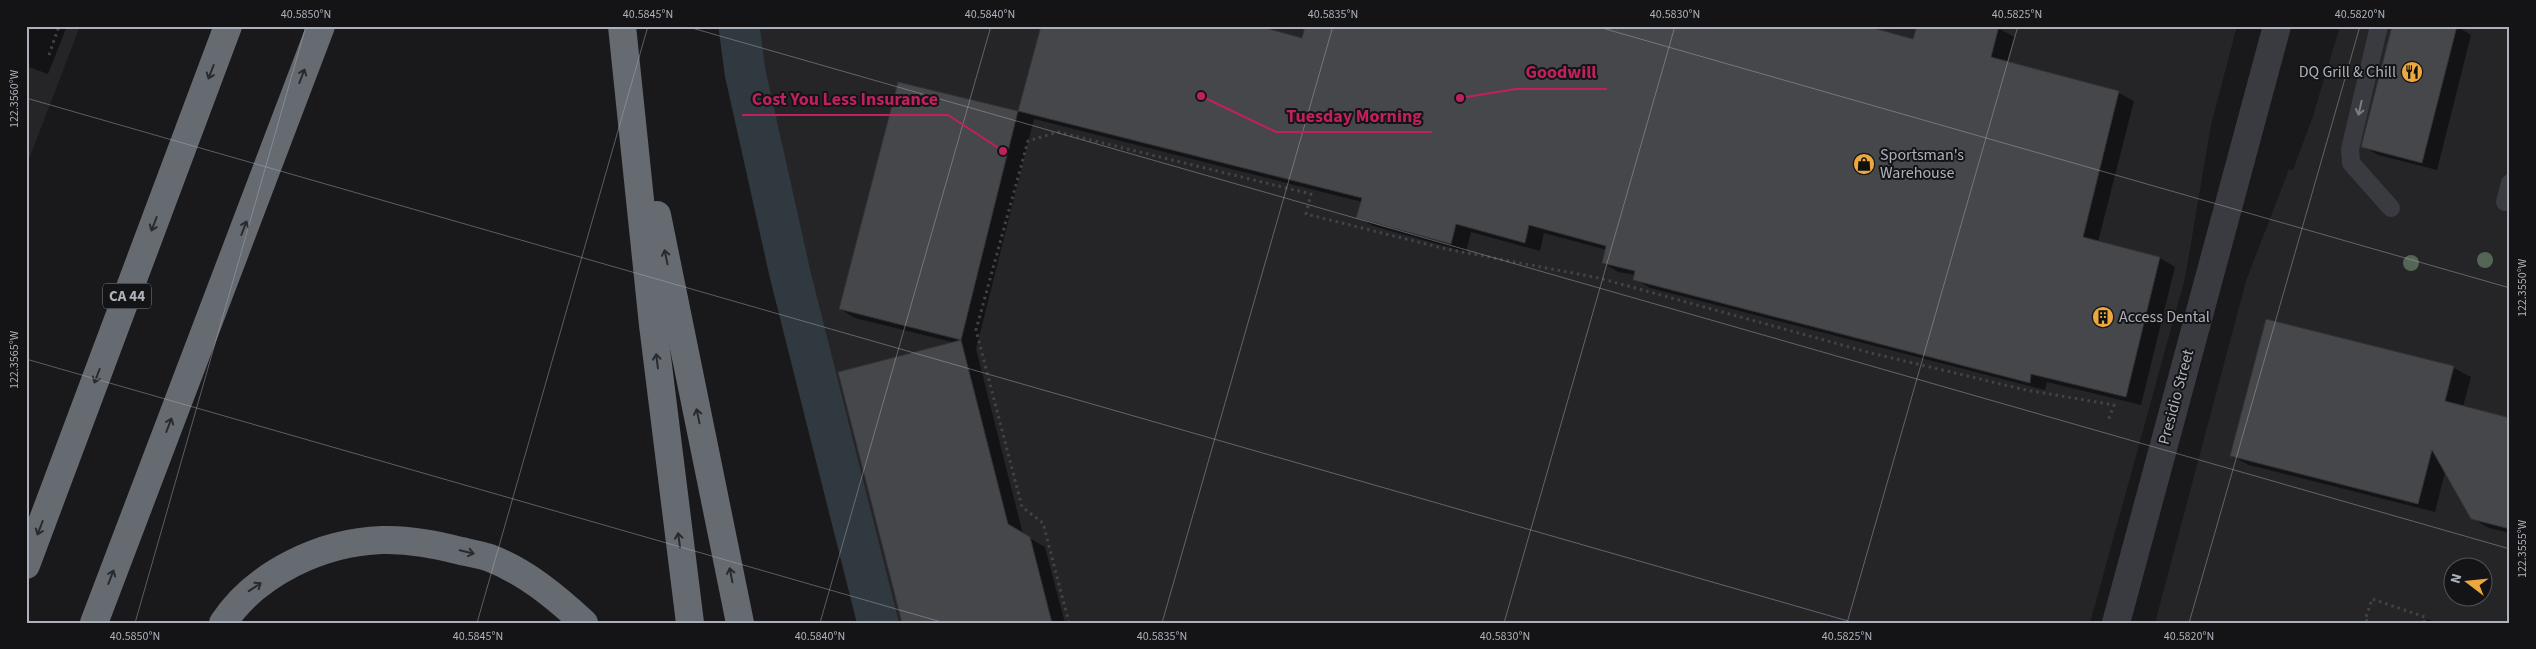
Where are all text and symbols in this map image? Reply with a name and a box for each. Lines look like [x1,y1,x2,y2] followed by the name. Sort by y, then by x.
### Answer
[281,6,331,23] text: 40.5850°N
[623,6,673,23] text: 40.5845°N
[965,6,1015,23] text: 40.5840°N
[1308,6,1358,23] text: 40.5835°N
[1650,6,1700,23] text: 40.5830°N
[1992,6,2042,23] text: 40.5825°N
[2335,6,2385,23] text: 40.5820°N
[1516,56,1607,89] callout: Goodwill
[1525,60,1597,85] text: Goodwill
[2400,60,2424,84] restaurant icon: DQ Grill & Chill
[2299,61,2396,83] place label: DQ Grill & Chill
[206,64,215,79] one-way arrow
[6,69,23,128] text: 122.3560°W
[298,69,307,84] one-way arrow
[742,82,948,115] callout: Cost You Less Insurance
[752,87,938,112] text: Cost You Less Insurance
[1276,99,1432,132] callout: Tuesday Morning
[2355,99,2364,115] one-way arrow
[1286,104,1422,129] text: Tuesday Morning
[1880,144,1964,184] place label: Sportsman's Warehouse
[1852,152,1876,176] shop icon: Sportsman's Warehouse
[149,216,158,231] one-way arrow
[240,221,249,236] one-way arrow
[660,249,670,265] one-way arrow
[2514,258,2531,317] text: 122.3550°W
[103,284,151,308] road number: CA 44
[2091,305,2115,329] building icon: Access Dental
[2119,306,2210,328] place label: Access Dental
[6,330,23,389] text: 122.3565°W
[2153,346,2199,447] street label: Presidio Street
[652,353,662,369] one-way arrow
[92,368,101,383] one-way arrow
[693,408,703,424] one-way arrow
[165,418,174,434] one-way arrow
[2514,519,2531,578] text: 122.3555°W
[35,520,44,536] one-way arrow
[674,532,684,548] one-way arrow
[459,548,475,558] one-way arrow
[2444,556,2494,606] north arrow
[725,567,735,583] one-way arrow
[107,570,116,585] one-way arrow
[2446,571,2467,586] text: N
[247,582,261,592] one-way arrow
[110,628,160,645] text: 40.5850°N
[453,628,503,645] text: 40.5845°N
[795,628,845,645] text: 40.5840°N
[1137,628,1187,645] text: 40.5835°N
[1480,628,1530,645] text: 40.5830°N
[1822,628,1872,645] text: 40.5825°N
[2164,628,2214,645] text: 40.5820°N

